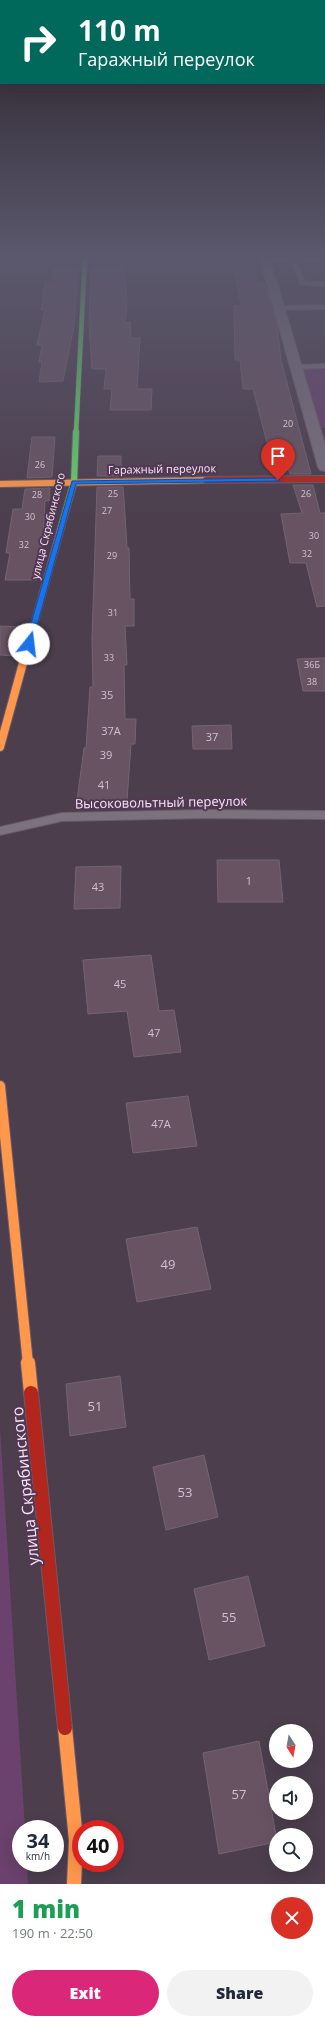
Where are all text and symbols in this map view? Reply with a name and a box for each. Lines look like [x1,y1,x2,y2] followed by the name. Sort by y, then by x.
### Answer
[78,11,161,49] text: 110 m
[12,16,64,68] icon: right
[78,47,255,71] text: Гаражный переулок
[283,417,293,430] house number: 20
[261,439,295,480] pin
[267,445,289,467] icon: arrive
[35,458,45,471] house number: 26
[108,460,216,477] street label: Гаражный переулок
[27,471,68,581] street label: улица Скрябинского
[108,487,118,500] house number: 25
[301,487,311,500] house number: 26
[32,488,42,501] house number: 28
[102,504,112,517] house number: 27
[25,510,35,523] house number: 30
[309,529,319,542] house number: 30
[19,538,29,551] house number: 32
[302,547,312,560] house number: 32
[107,549,117,562] house number: 29
[108,606,118,619] house number: 31
[8,623,50,665] position arrow
[104,651,114,664] house number: 33
[304,658,320,671] house number: 36Б
[307,675,317,688] house number: 38
[101,687,113,702] house number: 35
[101,723,121,738] house number: 37А
[206,729,218,744] house number: 37
[100,747,112,762] house number: 39
[98,777,110,792] house number: 41
[75,791,248,813] street label: Высоковольтный переулок
[246,873,252,888] house number: 1
[92,879,104,894] house number: 43
[114,976,126,991] house number: 45
[148,1025,160,1040] house number: 47
[151,1116,171,1131] house number: 47А
[161,1255,175,1273] house number: 49
[88,1397,102,1415] house number: 51
[6,1406,44,1566] street label: улица Скрябинского
[178,1483,192,1501] house number: 53
[222,1608,236,1626] house number: 55
[269,1724,313,1768] north arrow
[269,1724,313,1872] map controls
[269,1776,313,1820] button: sound
[232,1785,246,1803] house number: 57
[72,1820,124,1872] speed limit sign: 40
[27,1827,49,1854] text: 34
[269,1828,313,1872] button: search
[26,1849,50,1863] text: km/h
[12,1892,80,1925] text: 1 min
[271,1897,313,1939] button: close
[12,1924,93,1942] text: 190 m · 22:50
[12,1970,159,2016] button: Exit
[167,1970,313,2016] button: Share

